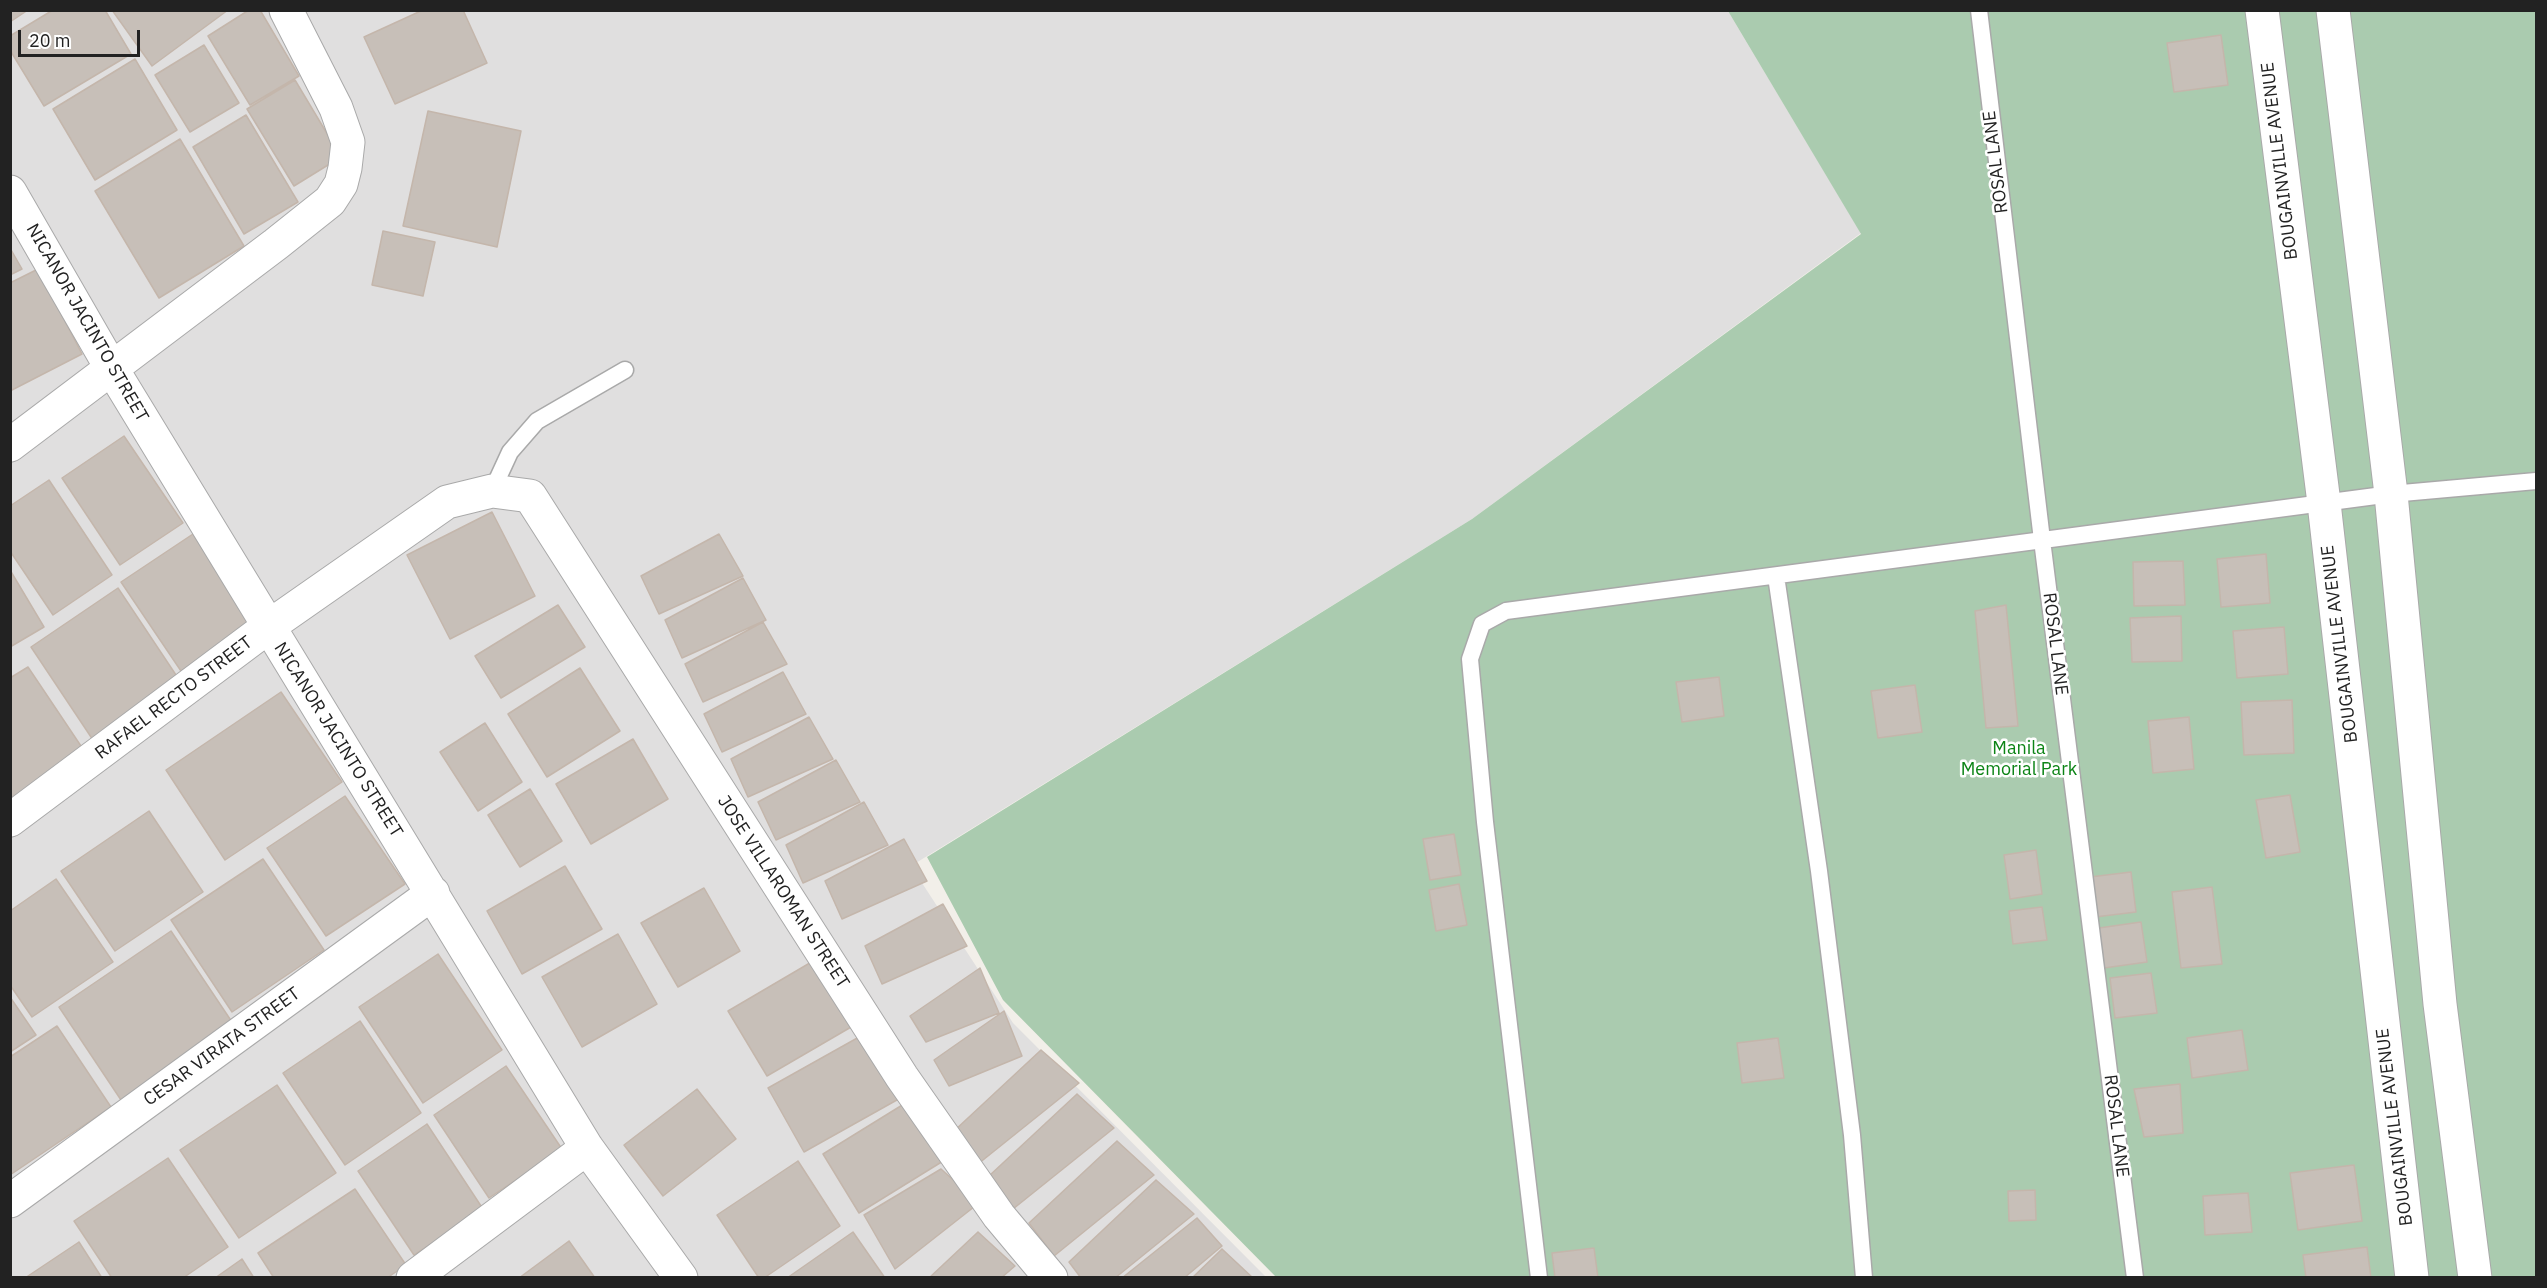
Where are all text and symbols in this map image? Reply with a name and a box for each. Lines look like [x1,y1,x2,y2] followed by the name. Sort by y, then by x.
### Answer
[21,18,142,56] scale bar
[29,29,71,52] text: 20 m
[2257,61,2303,261] street label: BOUGAINVILLE AVENUE
[1979,109,2013,215] street label: ROSAL LANE
[21,220,153,426] street label: NICANOR JACINTO STREET
[2317,544,2363,744] street label: BOUGAINVILLE AVENUE
[2038,591,2072,697] street label: ROSAL LANE
[91,632,257,764] street label: RAFAEL RECTO STREET
[269,639,407,841] street label: NICANOR JACINTO STREET
[1961,738,2077,780] park label: Manila Memorial Park
[712,791,854,993] street label: JOSE VILLAROMAN STREET
[140,983,304,1111] street label: CESAR VIRATA STREET
[2372,1027,2418,1227] street label: BOUGAINVILLE AVENUE
[2099,1073,2133,1179] street label: ROSAL LANE

